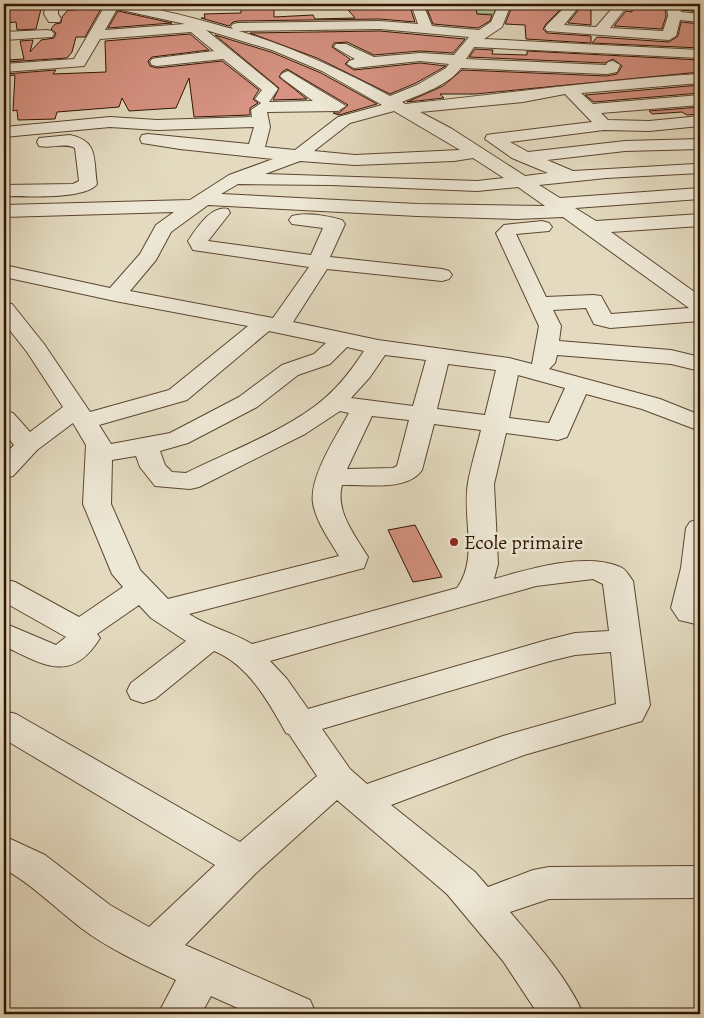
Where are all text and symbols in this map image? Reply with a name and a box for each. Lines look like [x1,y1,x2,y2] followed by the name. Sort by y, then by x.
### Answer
[464,529,583,556] place label: Ecole primaire
[448,536,460,548] marker: Ecole primaire

